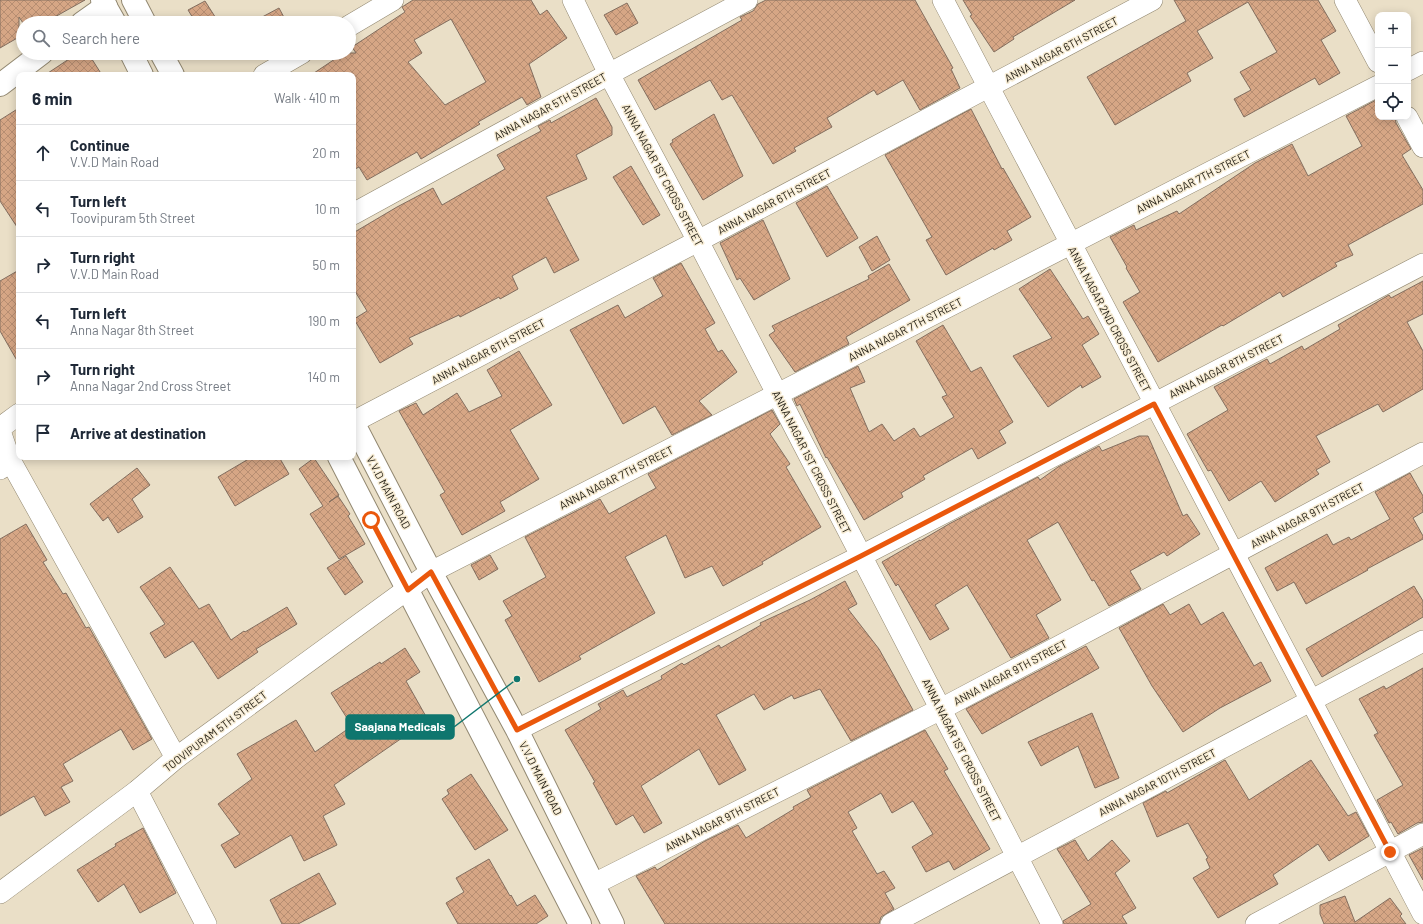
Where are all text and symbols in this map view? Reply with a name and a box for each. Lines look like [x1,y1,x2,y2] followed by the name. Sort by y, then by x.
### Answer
[1375,12,1411,120] map controls
[1375,12,1411,48] button: +
[1002,14,1120,84] street label: ANNA NAGAR 6TH STREET
[16,16,356,60] search box
[30,27,52,49] icon: search
[62,29,140,47] text: Search here
[1375,48,1411,84] button: −
[491,70,609,142] street label: ANNA NAGAR 5TH STREET
[1375,84,1411,120] button: locate
[32,88,72,108] text: 6 min
[274,90,340,106] text: Walk · 410 m
[620,102,706,248] street label: ANNA NAGAR 1ST CROSS STREET
[70,136,130,154] text: Continue
[32,142,54,164] icon: ahead
[312,145,340,161] text: 20 m
[1134,147,1252,215] street label: ANNA NAGAR 7TH STREET
[70,154,159,170] text: V.V.D Main Road
[715,166,833,236] street label: ANNA NAGAR 6TH STREET
[70,192,126,210] text: Turn left
[32,198,54,220] icon: left
[315,201,340,217] text: 10 m
[70,210,195,226] text: Toovipuram 5th Street
[1066,244,1154,394] street label: ANNA NAGAR 2ND CROSS STREET
[70,248,135,266] text: Turn right
[32,254,54,276] icon: right
[313,257,340,273] text: 50 m
[70,266,159,282] text: V.V.D Main Road
[846,295,964,363] street label: ANNA NAGAR 7TH STREET
[70,304,126,322] text: Turn left
[32,310,54,332] icon: left
[308,313,340,329] text: 190 m
[429,316,547,386] street label: ANNA NAGAR 6TH STREET
[70,322,194,338] text: Anna Nagar 8th Street
[1167,331,1285,401] street label: ANNA NAGAR 8TH STREET
[70,360,135,378] text: Turn right
[32,366,54,388] icon: right
[308,369,340,385] text: 140 m
[70,378,231,394] text: Anna Nagar 2nd Cross Street
[770,388,854,536] street label: ANNA NAGAR 1ST CROSS STREET
[32,422,54,444] icon: arrive
[70,424,206,442] text: Arrive at destination
[557,443,675,511] street label: ANNA NAGAR 7TH STREET
[364,453,414,531] street label: V.V.D MAIN ROAD
[1248,480,1366,550] street label: ANNA NAGAR 9TH STREET
[362,511,380,529] route start
[951,637,1069,707] street label: ANNA NAGAR 9TH STREET
[920,676,1004,824] street label: ANNA NAGAR 1ST CROSS STREET
[161,688,269,774] street label: TOOVIPURAM 5TH STREET
[346,715,454,739] callout: Saajana Medicals
[354,719,446,733] text: Saajana Medicals
[517,739,565,817] street label: V.V.D MAIN ROAD
[1096,745,1218,819] street label: ANNA NAGAR 10TH STREET
[663,784,781,854] street label: ANNA NAGAR 9TH STREET
[1381,843,1399,861] route end

